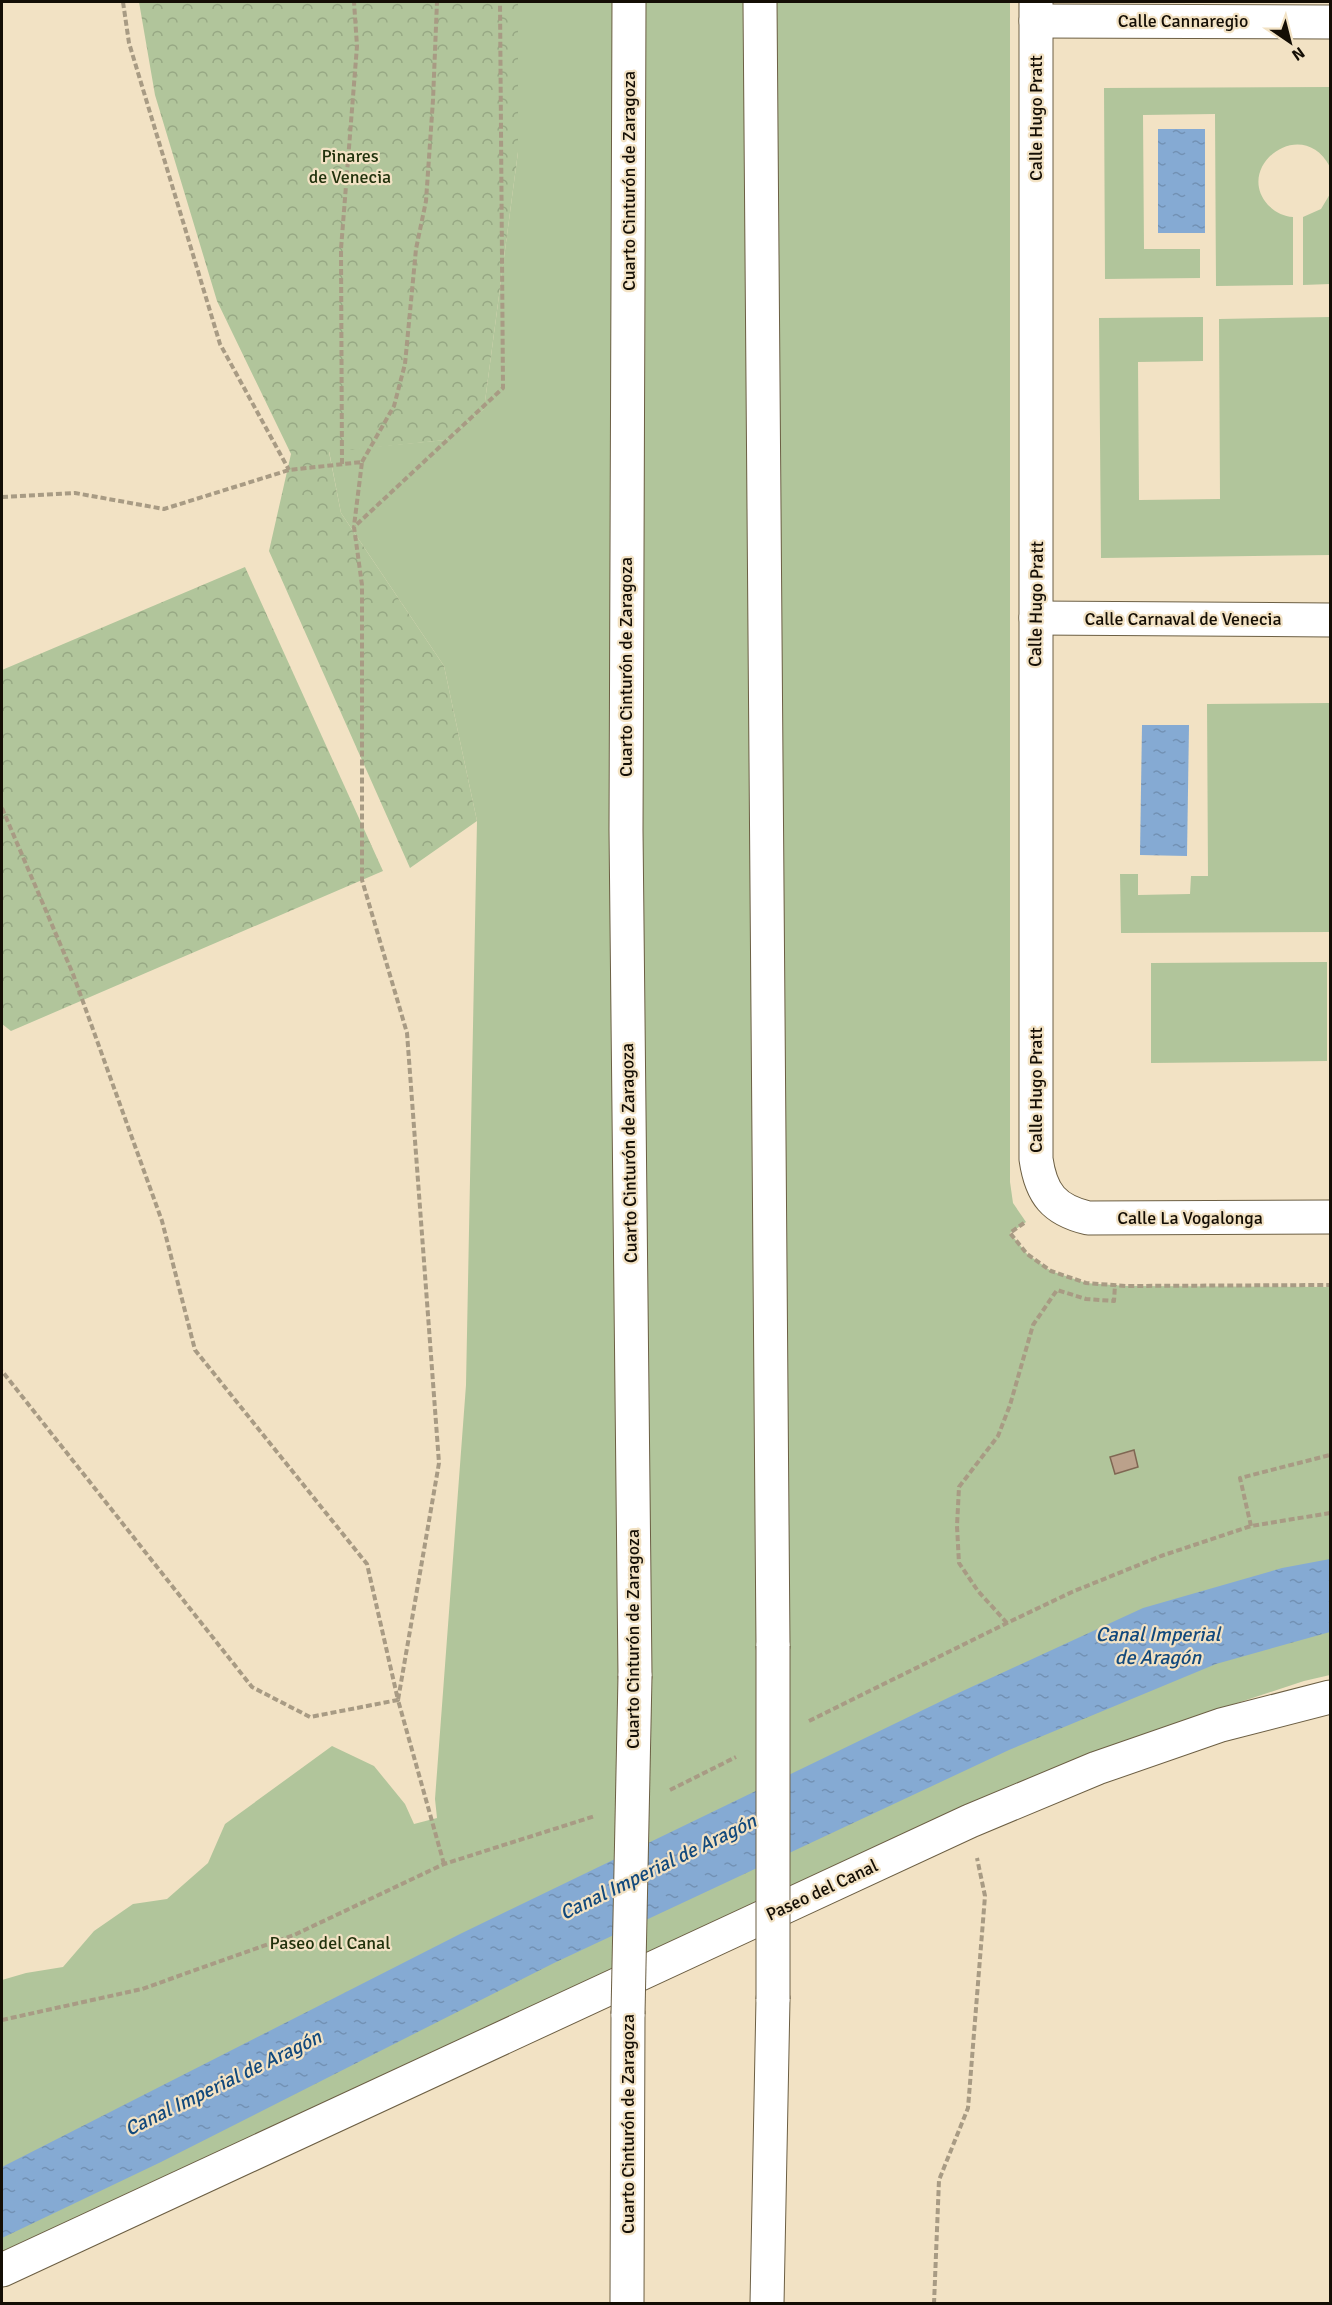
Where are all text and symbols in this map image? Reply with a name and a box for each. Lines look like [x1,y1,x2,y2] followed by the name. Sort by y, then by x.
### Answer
[1118,10,1248,32] street label: Calle Cannaregio
[1260,12,1320,72] north arrow
[1288,42,1308,65] text: N
[1025,55,1047,181] street label: Calle Hugo Pratt
[618,71,640,291] street label: Cuarto Cinturón de Zaragoza
[309,145,391,188] park label: Pinares de Venecia
[1024,541,1048,667] street label: Calle Hugo Pratt
[615,557,637,777] street label: Cuarto Cinturón de Zaragoza
[1084,608,1282,630] street label: Calle Carnaval de Venecia
[1025,1027,1047,1153] street label: Calle Hugo Pratt
[616,1043,642,1263] street label: Cuarto Cinturón de Zaragoza
[1117,1207,1263,1229] street label: Calle La Vogalonga
[622,1529,644,1749] street label: Cuarto Cinturón de Zaragoza
[1096,1622,1223,1670] water label: Canal Imperial de Aragón
[556,1808,761,1926] water label: Canal Imperial de Aragón
[762,1854,882,1926] street label: Paseo del Canal
[269,1932,391,1954] park label: Paseo del Canal
[617,2014,639,2234] street label: Cuarto Cinturón de Zaragoza
[121,2024,326,2142] water label: Canal Imperial de Aragón

